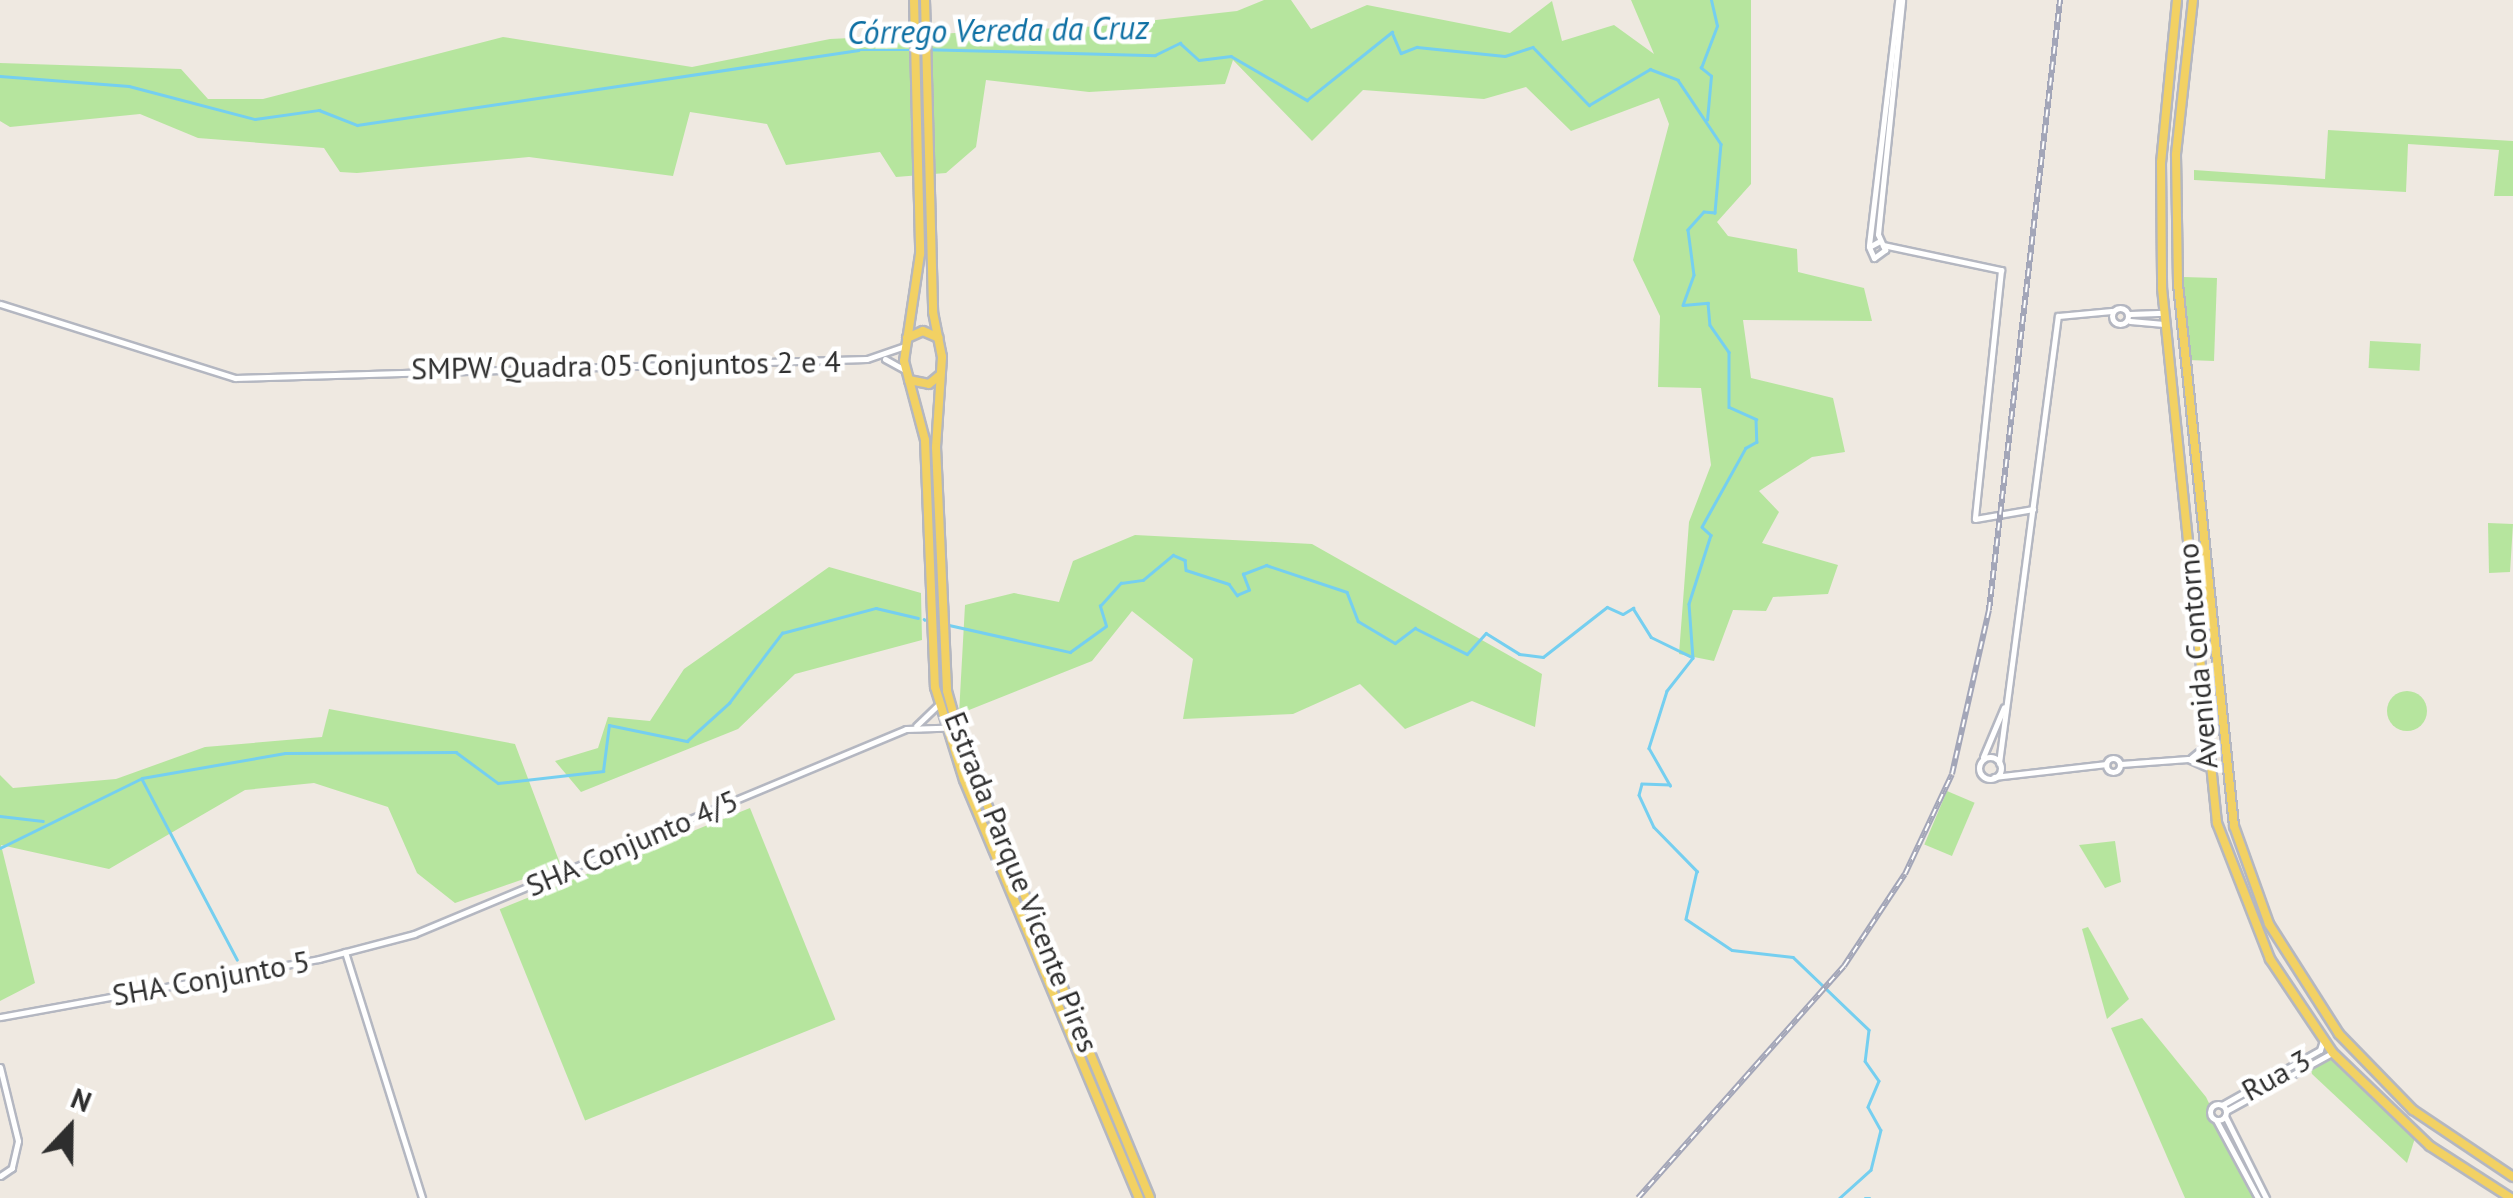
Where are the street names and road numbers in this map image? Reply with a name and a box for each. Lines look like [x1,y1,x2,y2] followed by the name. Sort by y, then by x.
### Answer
[410,343,842,387] street label: SMPW Quadra 05 Conjuntos 2 e 4
[2169,542,2225,770] street label: Avenida Contorno
[937,706,1107,1058] street label: Estrada Parque Vicente Pires
[520,782,744,904] street label: SHA Conjunto 4/5
[109,943,313,1013] street label: SHA Conjunto 5
[2235,1042,2317,1108] street label: Rua 3

